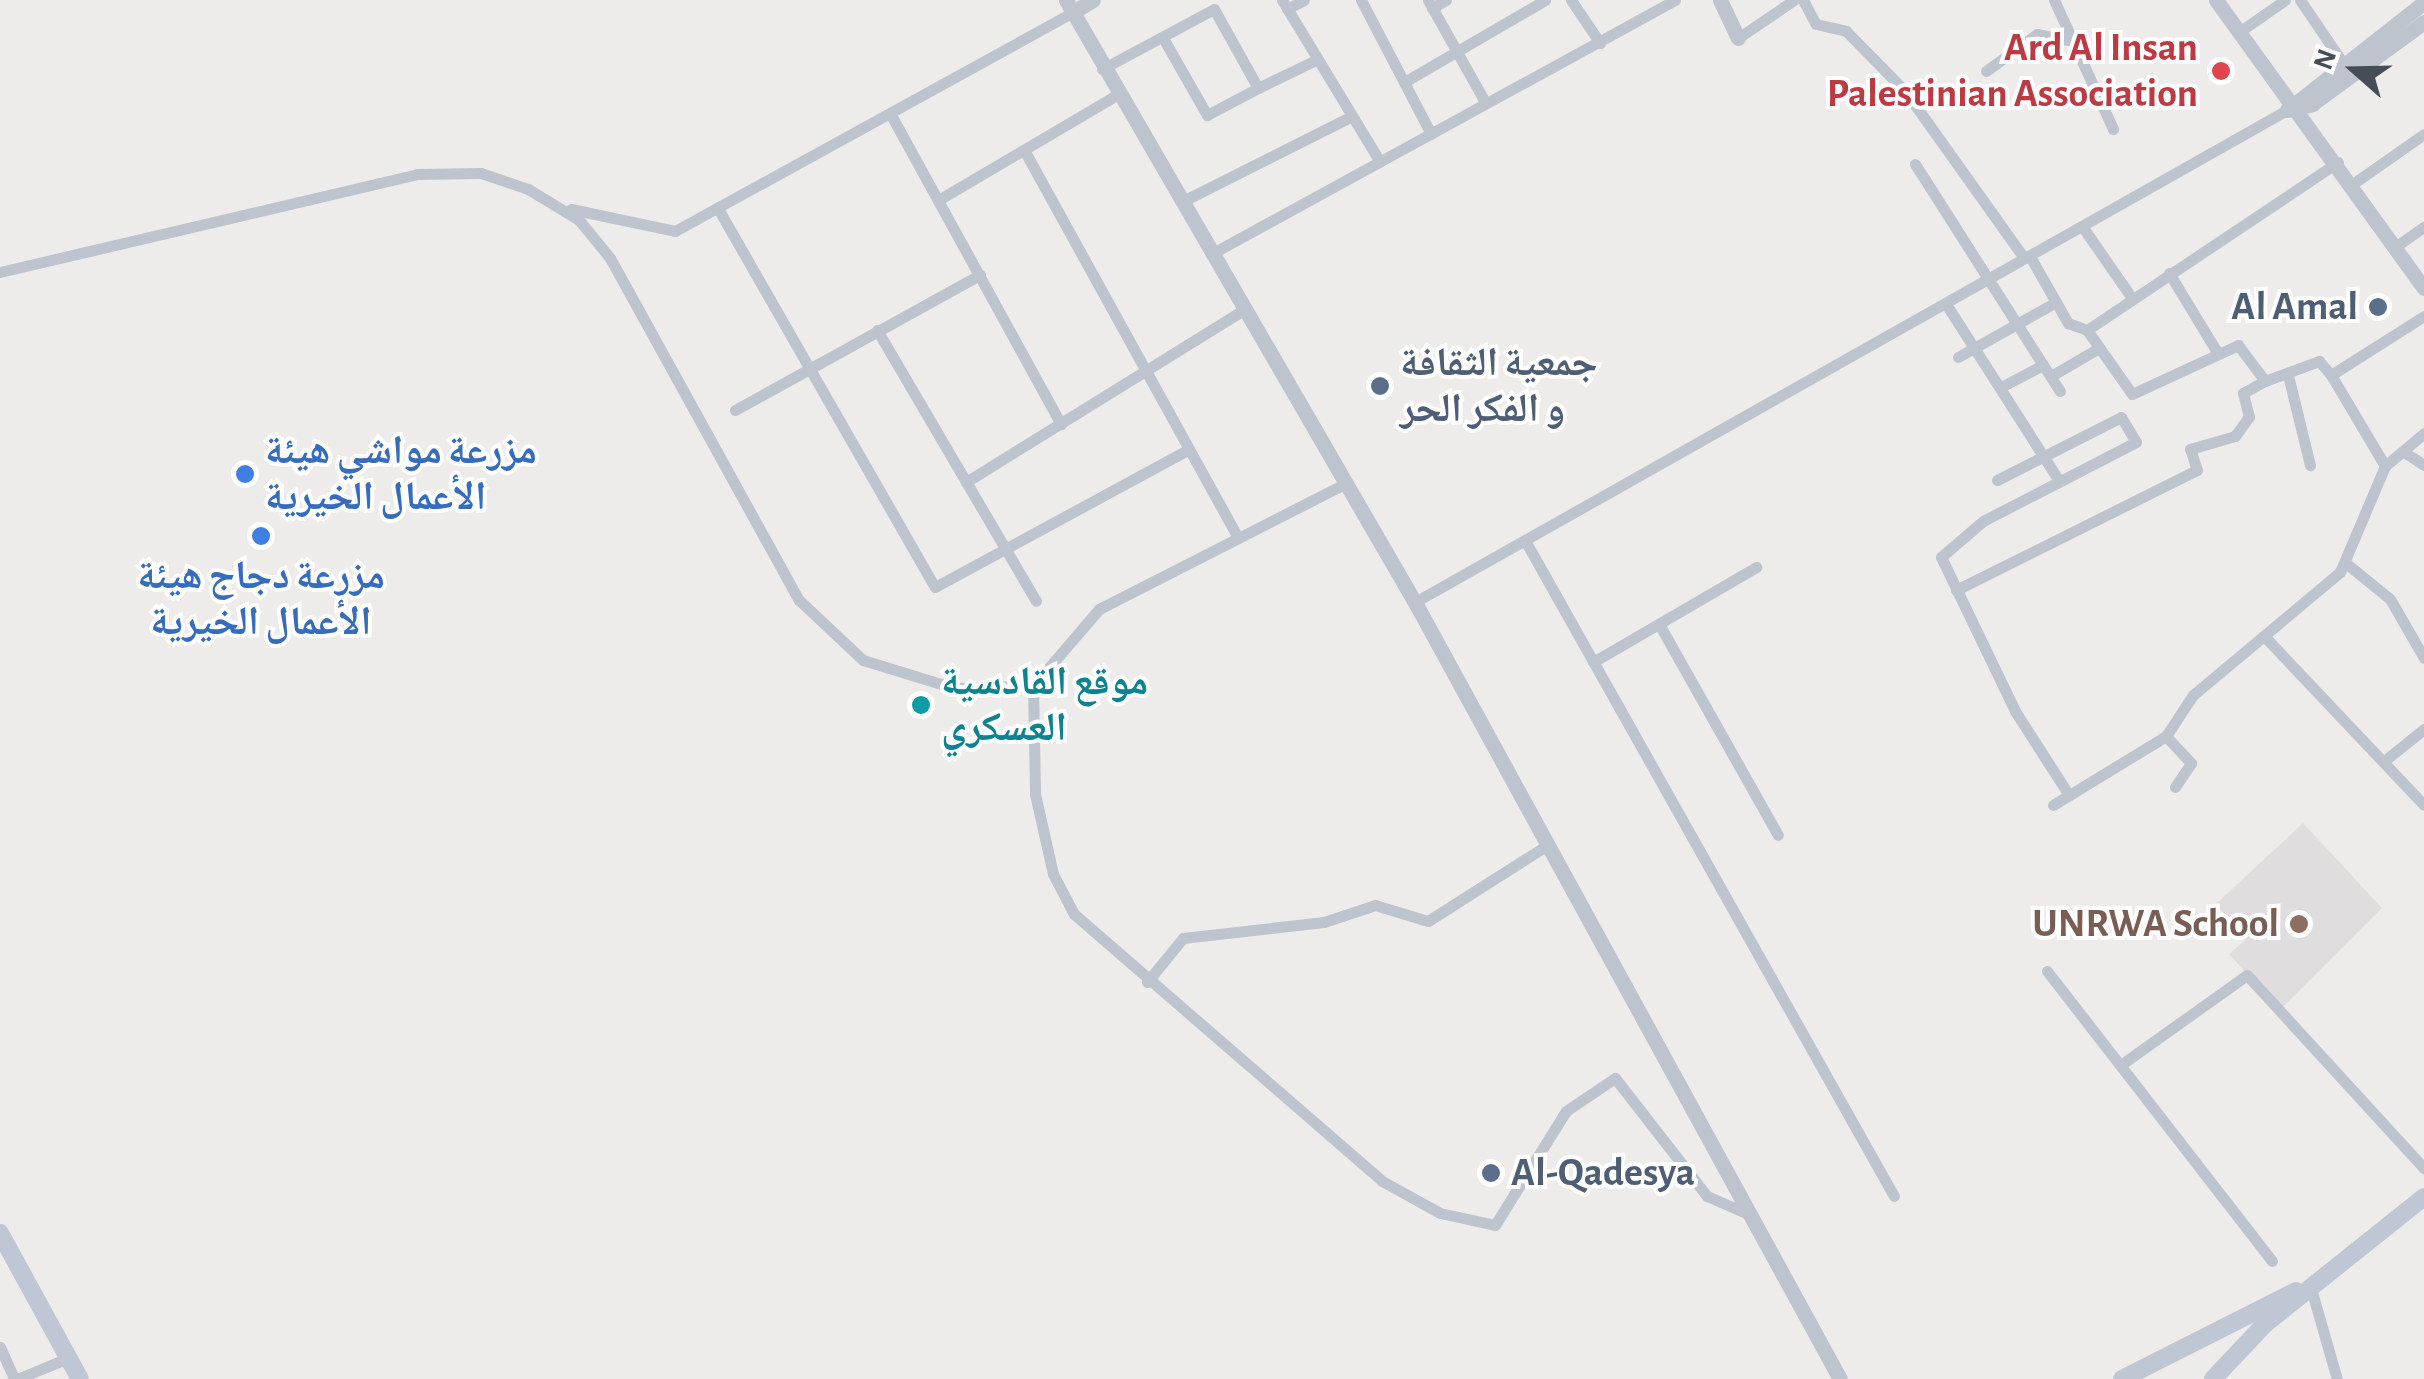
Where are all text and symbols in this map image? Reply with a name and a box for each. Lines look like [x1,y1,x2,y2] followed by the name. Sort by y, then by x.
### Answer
[2304,20,2404,120] north arrow
[1827,24,2198,118] place label: Ard Al Insan Palestinian Association
[2309,46,2342,74] text: N
[2208,58,2234,84] marker: Ard Al Insan Palestinian Association
[2231,283,2358,331] place label: Al Amal
[2367,296,2389,318] marker: Al Amal
[1400,339,1598,433] place label: جمعية الثقافة و الفكر الحر
[1369,375,1391,397] marker: جمعية الثقافة و الفكر الحر
[265,427,537,521] place label: مزرعة مواشي هيئة الأعمال الخيرية
[234,463,256,485] marker: مزرعة مواشي هيئة الأعمال الخيرية
[250,525,272,547] marker: مزرعة دجاج هيئة الأعمال الخيرية
[137,552,385,646] place label: مزرعة دجاج هيئة الأعمال الخيرية
[941,658,1148,752] place label: موقع القادسية العسكري
[910,694,932,716] marker: موقع القادسية العسكري
[2032,900,2279,948] place label: UNRWA School
[2288,913,2310,935] marker: UNRWA School
[1511,1149,1695,1197] place label: Al-Qadesya
[1480,1162,1502,1184] marker: Al-Qadesya

